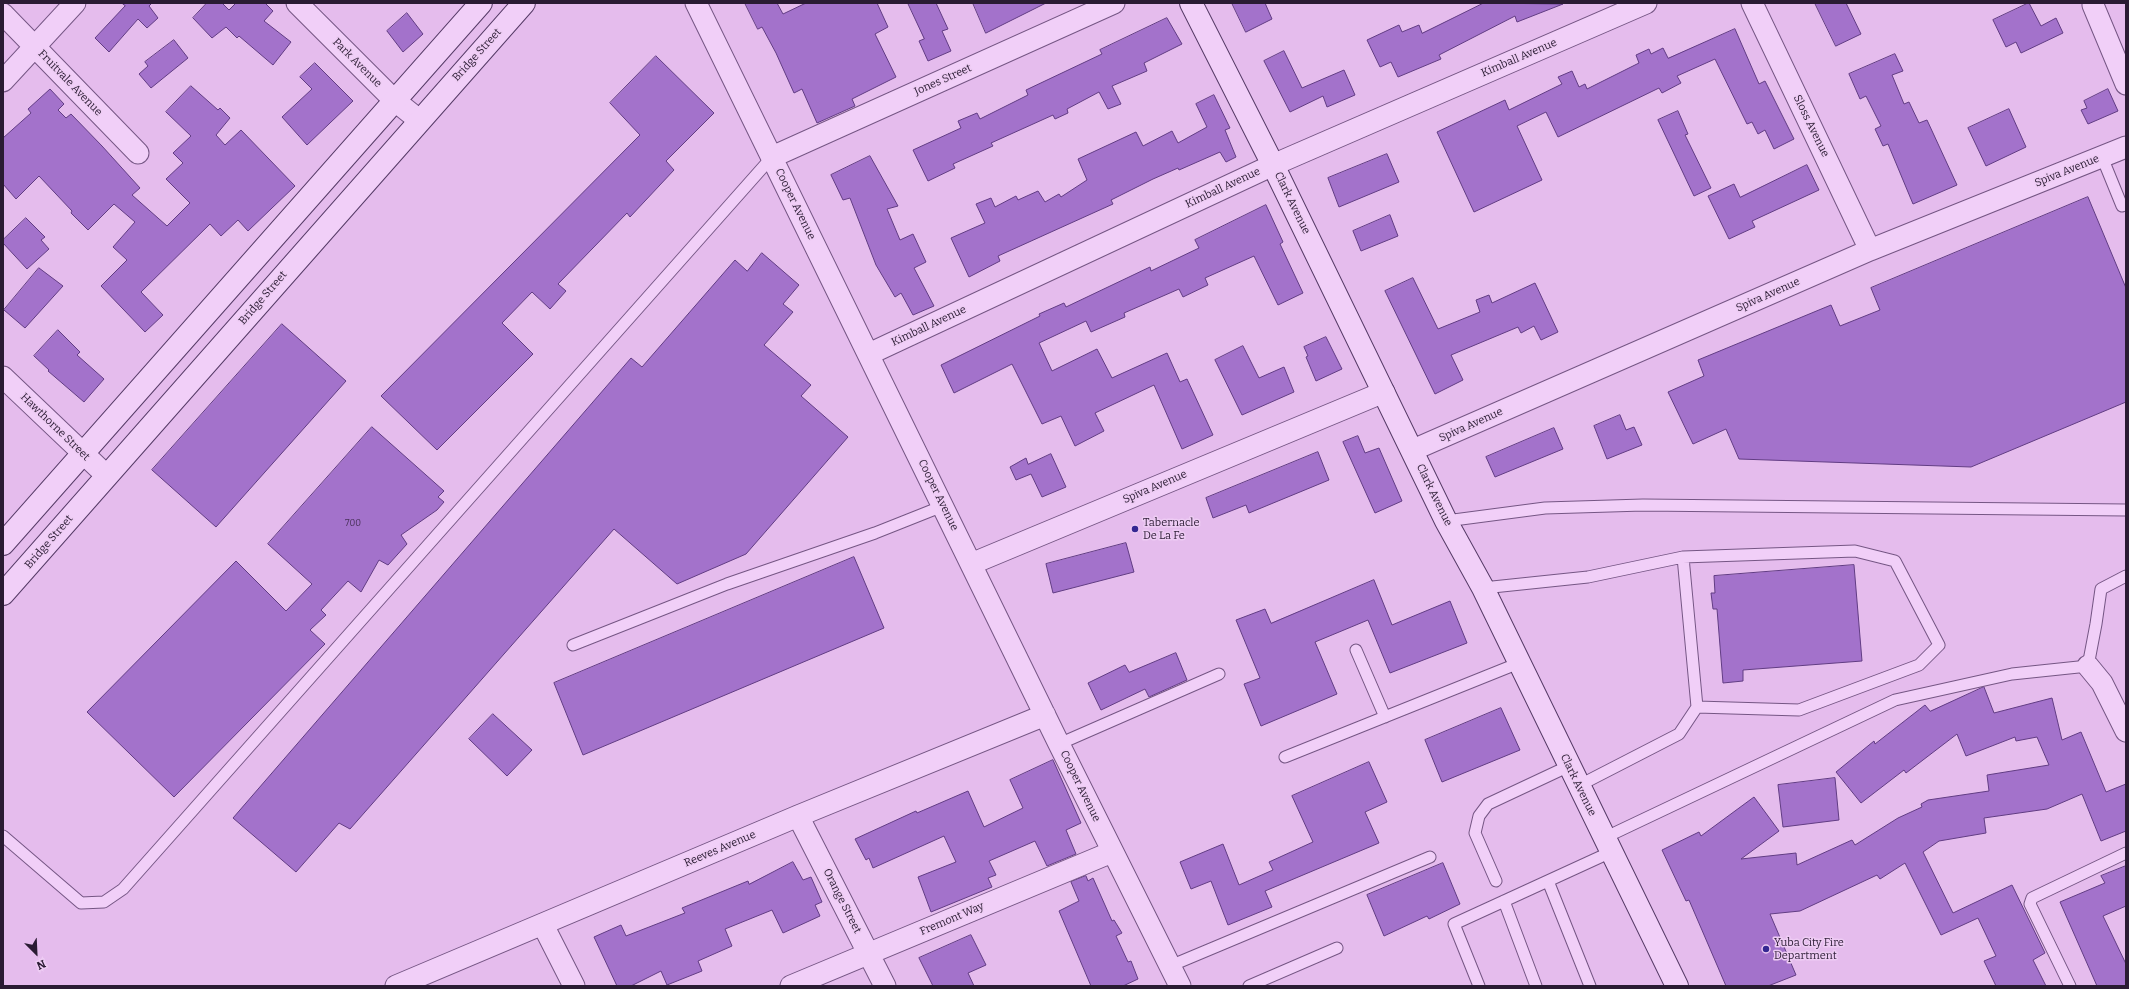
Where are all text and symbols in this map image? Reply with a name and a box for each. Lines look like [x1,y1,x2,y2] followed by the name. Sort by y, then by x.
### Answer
[450,26,504,84] street label: Bridge Street
[330,36,384,90] street label: Park Avenue
[1479,36,1559,80] street label: Kimball Avenue
[35,47,105,119] street label: Fruitvale Avenue
[912,62,974,98] street label: Jones Street
[1790,93,1832,159] street label: Sloss Avenue
[2033,152,2101,190] street label: Spiva Avenue
[1184,165,1262,211] street label: Kimball Avenue
[772,166,818,242] street label: Cooper Avenue
[1271,170,1313,236] street label: Clark Avenue
[236,269,290,327] street label: Bridge Street
[1734,275,1802,315] street label: Spiva Avenue
[890,303,968,349] street label: Kimball Avenue
[18,391,92,463] street label: Hawthorne Street
[1437,405,1505,445] street label: Spiva Avenue
[915,457,961,533] street label: Cooper Avenue
[1413,462,1455,528] street label: Clark Avenue
[1121,468,1189,506] street label: Spiva Avenue
[22,513,76,571] street label: Bridge Street
[1143,516,1200,542] place label: Tabernacle De La Fe
[345,518,361,528] house number: 700
[1130,524,1140,534] marker: Tabernacle De La Fe
[1057,748,1103,824] street label: Cooper Avenue
[1557,752,1599,818] street label: Clark Avenue
[682,828,758,870] street label: Reeves Avenue
[820,866,864,936] street label: Orange Street
[918,900,986,938] street label: Fremont Way
[16,933,56,973] north arrow
[1774,936,1844,962] place label: Yuba City Fire Department
[1761,944,1771,954] marker: Yuba City Fire Department
[35,957,48,972] text: N

